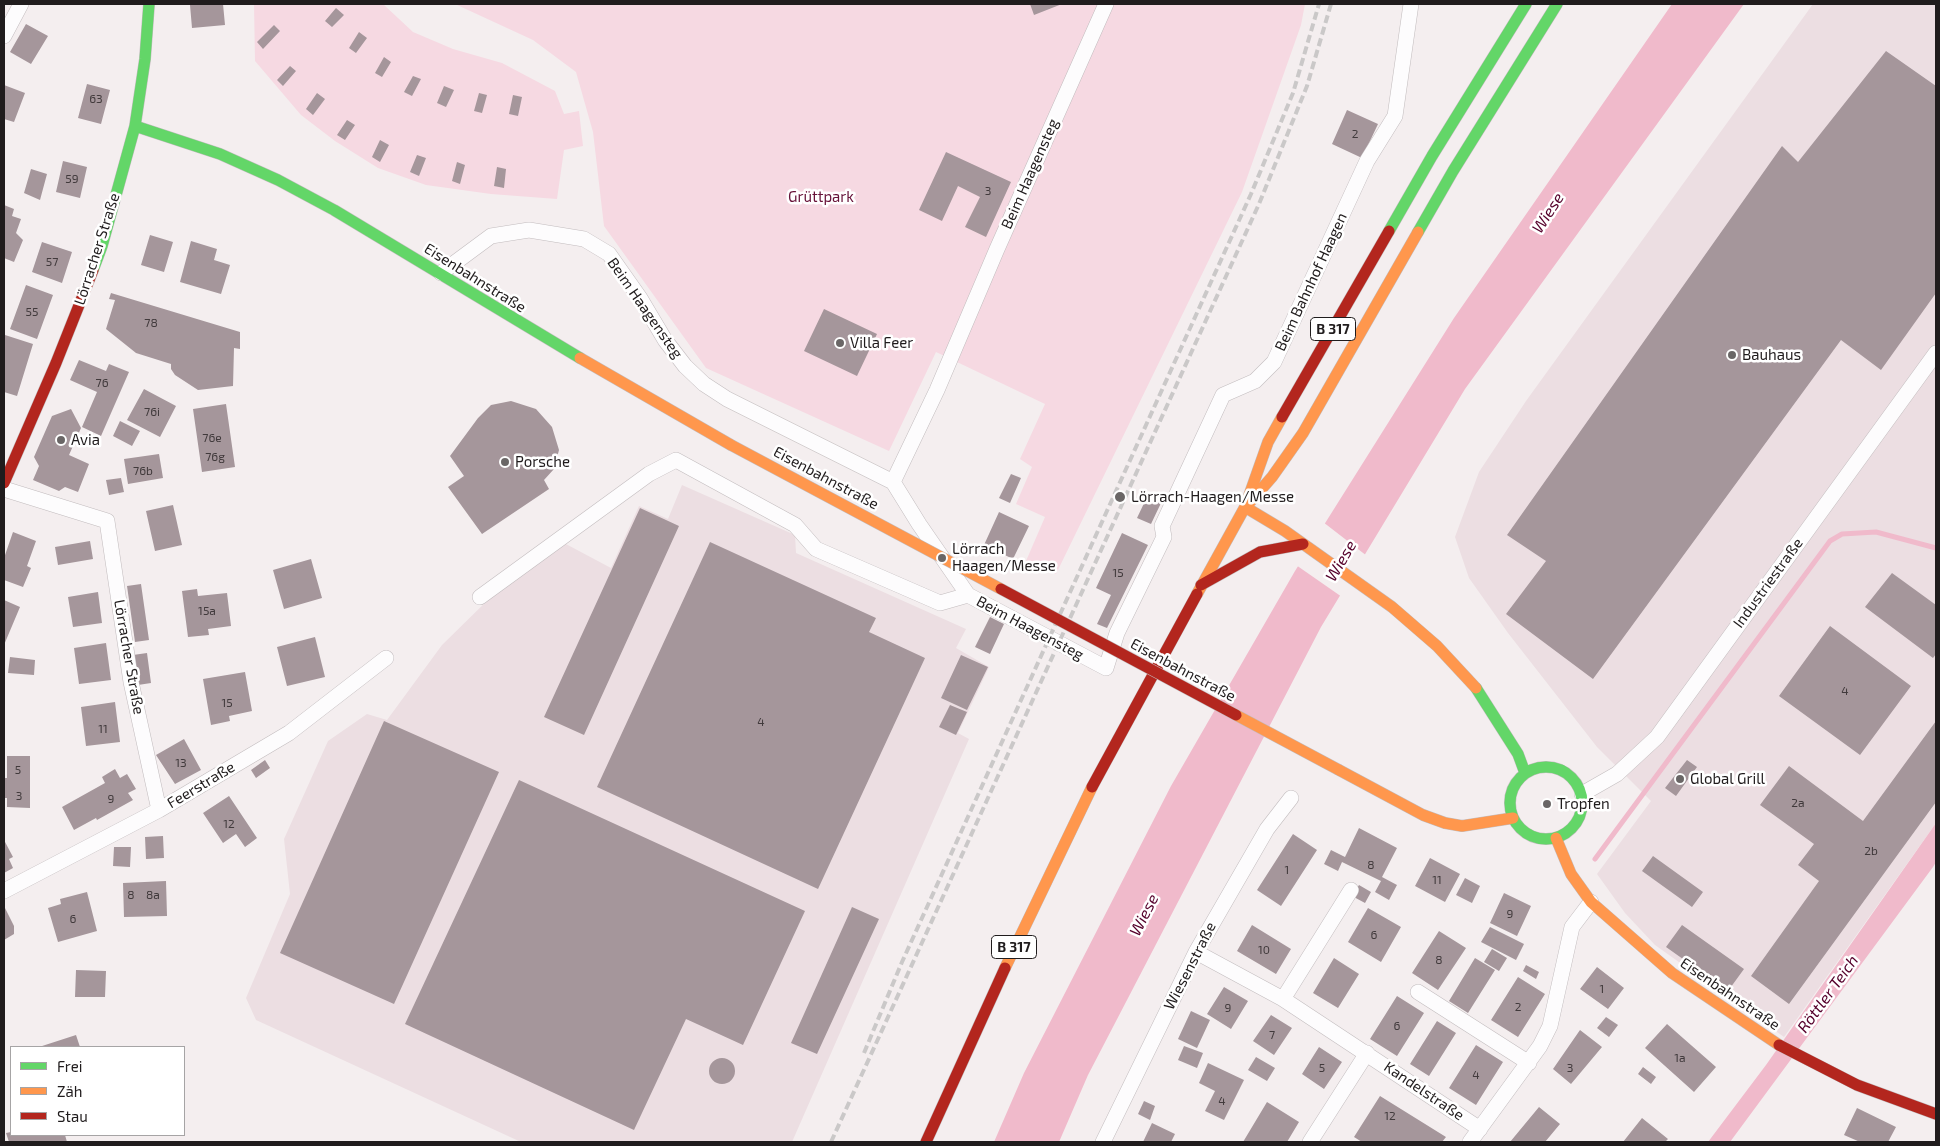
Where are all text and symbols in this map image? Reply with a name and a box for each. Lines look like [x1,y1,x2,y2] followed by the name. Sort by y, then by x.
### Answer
[89,92,103,106] house number: 63
[998,116,1062,232] street label: Beim Haagensteg
[1352,127,1358,141] house number: 2
[65,172,79,186] house number: 59
[985,184,991,198] house number: 3
[788,188,854,206] park label: Grüttpark
[1528,189,1568,237] water label: Wiese
[70,191,124,307] street label: Lörracher Straße
[1271,210,1351,354] street label: Beim Bahnhof Haagen
[421,240,529,316] street label: Eisenbahnstraße
[604,254,686,362] street label: Beim Haagensteg
[46,255,58,269] house number: 57
[26,305,38,319] house number: 55
[144,316,158,330] house number: 78
[1310,318,1356,340] road number: B 317
[850,334,913,352] place label: Villa Feer
[834,337,846,349] marker: Villa Feer
[1742,346,1801,364] place label: Bauhaus
[1726,349,1738,361] marker: Bauhaus
[95,376,109,390] house number: 76
[144,405,160,419] house number: 76i
[71,431,100,449] place label: Avia
[202,431,222,445] house number: 76e
[55,434,67,446] marker: Avia
[770,443,882,513] street label: Eisenbahnstraße
[205,450,225,464] house number: 76g
[515,453,570,471] place label: Porsche
[499,456,511,468] marker: Porsche
[133,464,153,478] house number: 76b
[1131,488,1294,506] place label: Lörrach-Haagen/Messe
[1113,490,1127,504] marker: Lörrach-Haagen/Messe
[1729,535,1807,631] street label: Industriestraße
[1321,537,1361,585] water label: Wiese
[952,540,1056,575] place label: Lörrach Haagen/Messe
[936,552,948,564] marker: Lörrach Haagen/Messe
[1112,566,1124,580] house number: 15
[973,592,1087,664] street label: Beim Haagensteg
[110,598,148,716] street label: Lörracher Straße
[198,604,216,618] house number: 15a
[1127,635,1239,705] street label: Eisenbahnstraße
[1841,684,1849,698] house number: 4
[221,696,233,710] house number: 15
[757,715,765,729] house number: 4
[98,722,108,736] house number: 11
[175,756,187,770] house number: 13
[164,758,238,812] street label: Feerstraße
[15,763,21,777] house number: 5
[1690,770,1765,788] place label: Global Grill
[1674,773,1686,785] marker: Global Grill
[16,789,22,803] house number: 3
[108,792,114,806] house number: 9
[1557,795,1610,813] place label: Tropfen
[1791,796,1805,810] house number: 2a
[1541,798,1553,810] marker: Tropfen
[223,817,235,831] house number: 12
[1864,844,1878,858] house number: 2b
[1367,858,1375,872] house number: 8
[1285,863,1289,877] house number: 1
[1432,873,1442,887] house number: 11
[127,888,135,902] house number: 8
[146,888,160,902] house number: 8a
[1125,891,1163,939] water label: Wiese
[1507,907,1513,921] house number: 9
[70,912,76,926] house number: 6
[1160,919,1220,1013] street label: Wiesenstraße
[1371,928,1377,942] house number: 6
[992,936,1036,959] road number: B 317
[1258,943,1270,957] house number: 10
[1793,952,1863,1036] water label: Röttler Teich
[1435,953,1443,967] house number: 8
[1677,954,1783,1034] street label: Eisenbahnstraße
[1600,982,1604,996] house number: 1
[1515,1000,1521,1014] house number: 2
[1225,1001,1231,1015] house number: 9
[1394,1019,1400,1033] house number: 6
[1269,1028,1275,1042] house number: 7
[10,1046,185,1136] legend
[1674,1051,1686,1065] house number: 1a
[57,1057,82,1075] text: Frei
[1381,1058,1467,1124] street label: Kandelstraße
[1319,1061,1325,1075] house number: 5
[1567,1061,1573,1075] house number: 3
[1472,1068,1480,1082] house number: 4
[57,1082,82,1100] text: Zäh
[1218,1094,1226,1108] house number: 4
[57,1107,88,1125] text: Stau
[1384,1109,1396,1123] house number: 12

